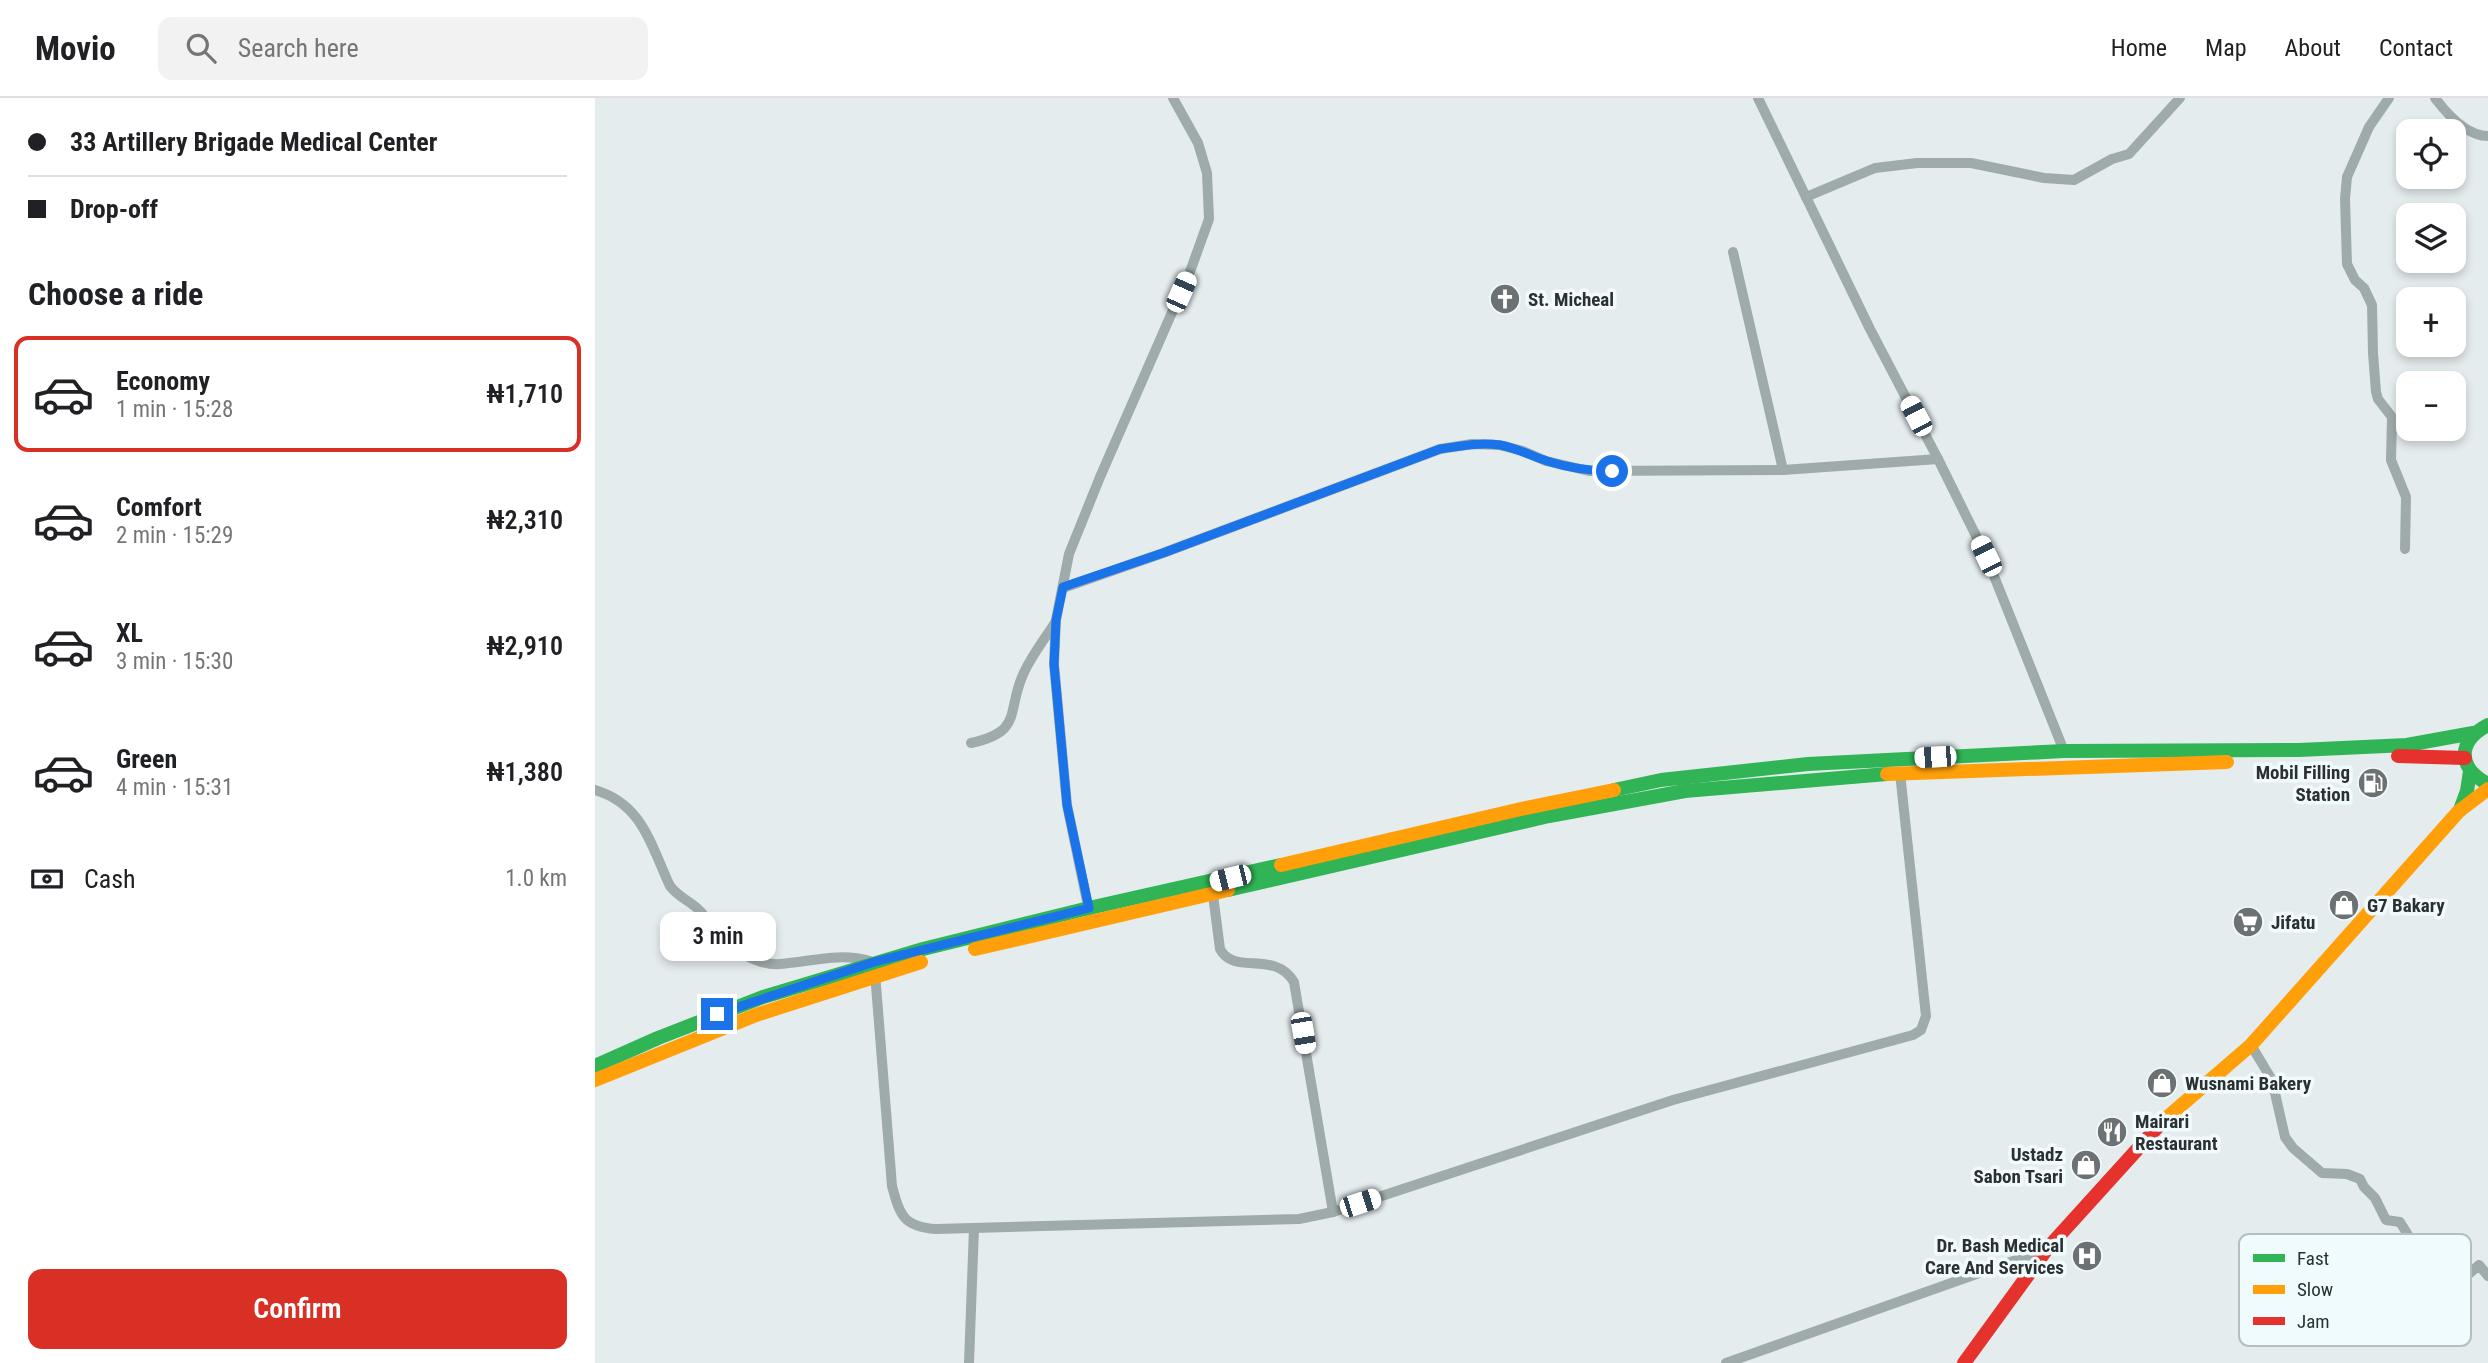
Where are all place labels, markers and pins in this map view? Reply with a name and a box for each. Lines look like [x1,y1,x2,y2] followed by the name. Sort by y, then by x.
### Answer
[1488,282,1522,316] church icon: St. Micheal
[1528,288,1614,311] place label: St. Micheal
[2256,761,2350,806] place label: Mobil Filling Station
[2356,766,2390,800] fuel station icon: Mobil Filling Station
[2327,888,2361,922] shop icon: G7 Bakary
[2367,894,2445,917] place label: G7 Bakary
[2231,905,2265,939] supermarket icon: Jifatu
[2271,911,2315,934] place label: Jifatu
[2145,1066,2179,1100] shop icon: Wusnami Bakery
[2185,1072,2312,1095] place label: Wusnami Bakery
[2135,1110,2218,1155] place label: Mairari Restaurant
[2095,1115,2129,1149] restaurant icon: Mairari Restaurant
[1974,1143,2063,1188] place label: Ustadz Sabon Tsari
[2069,1148,2103,1182] shop icon: Ustadz Sabon Tsari
[1925,1234,2064,1279] place label: Dr. Bash Medical Care And Services
[2070,1239,2104,1273] hospital icon: Dr. Bash Medical Care And Services

